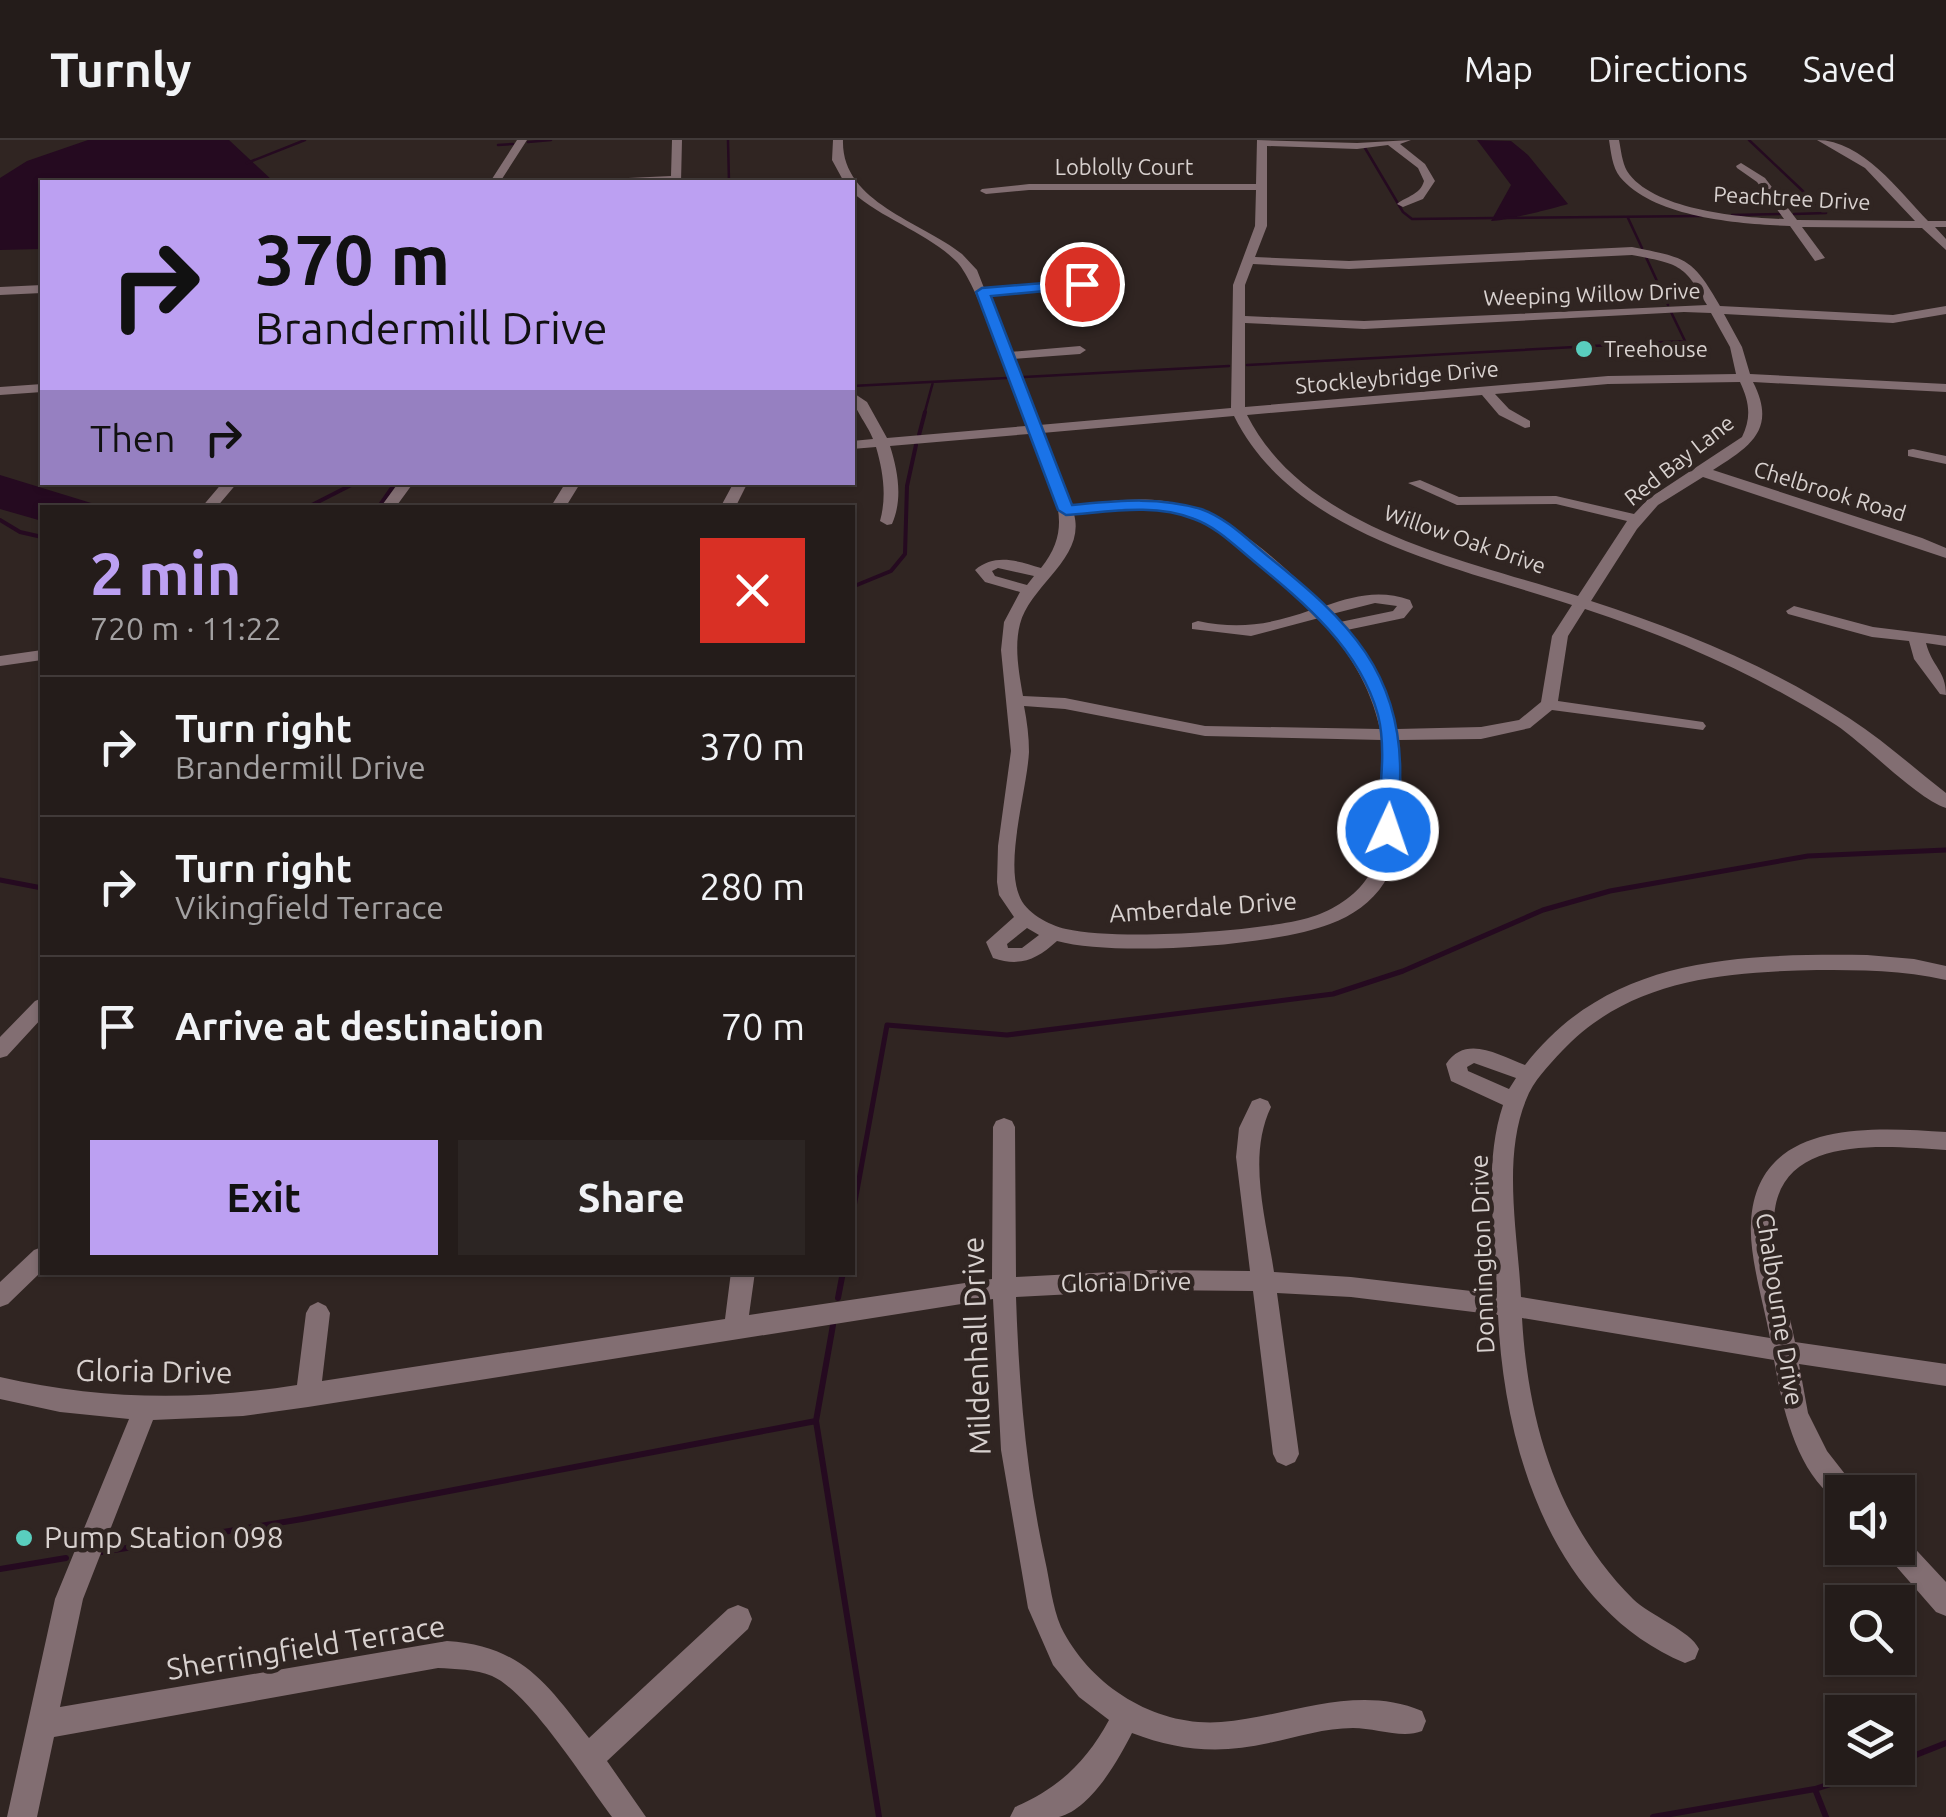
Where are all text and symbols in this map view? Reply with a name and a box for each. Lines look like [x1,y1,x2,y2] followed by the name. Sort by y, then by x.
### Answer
[50,42,192,96] text: Turnly
[1464,49,1533,89] text: Map
[1588,49,1748,89] text: Directions
[1803,49,1896,89] text: Saved
[1055,154,1194,179] street label: Loblolly Court
[1713,181,1871,214] street label: Peachtree Drive
[90,220,220,350] icon: right
[255,220,450,298] text: 370 m
[1040,242,1125,327] pin
[1055,257,1110,312] icon: arrive
[1483,277,1701,310] street label: Weeping Willow Drive
[255,302,608,353] text: Brandermill Drive
[1604,336,1708,361] place label: Treehouse
[1573,338,1595,360] marker: Treehouse
[1294,355,1500,398] street label: Stockleybridge Drive
[1619,409,1738,510] street label: Red Bay Lane
[196,410,251,465] icon: right
[90,417,176,459] text: Then
[1751,456,1909,526] street label: Chelbrook Road
[1381,499,1549,578] street label: Willow Oak Drive
[700,538,805,643] button: close
[90,539,242,606] text: 2 min
[90,610,282,646] text: 720 m · 11:22
[175,707,352,749] text: Turn right
[90,719,145,774] icon: right
[699,725,805,767] text: 370 m
[175,749,426,785] text: Brandermill Drive
[1336,778,1440,882] position arrow
[175,847,352,889] text: Turn right
[90,859,145,914] icon: right
[699,865,805,907] text: 280 m
[1108,886,1298,928] street label: Amberdale Drive
[175,889,444,925] text: Vikingfield Terrace
[90,999,145,1054] icon: arrive
[175,1005,544,1047] text: Arrive at destination
[721,1005,805,1047] text: 70 m
[90,1140,438,1255] button: Exit
[458,1140,805,1255] button: Share
[1465,1154,1499,1354] street label: Donnington Drive
[1751,1211,1809,1407] street label: Chalbourne Drive
[955,1236,997,1456] street label: Mildenhall Drive
[1060,1267,1192,1297] street label: Gloria Drive
[75,1353,233,1389] street label: Gloria Drive
[1825,1475,1915,1785] map controls
[1825,1475,1915,1565] button: sound
[44,1520,284,1554] place label: Pump Station 098
[13,1527,35,1549] marker: Pump Station 098
[1825,1585,1915,1675] button: search
[164,1608,448,1686] street label: Sherringfield Terrace
[1825,1695,1915,1785] button: layers

